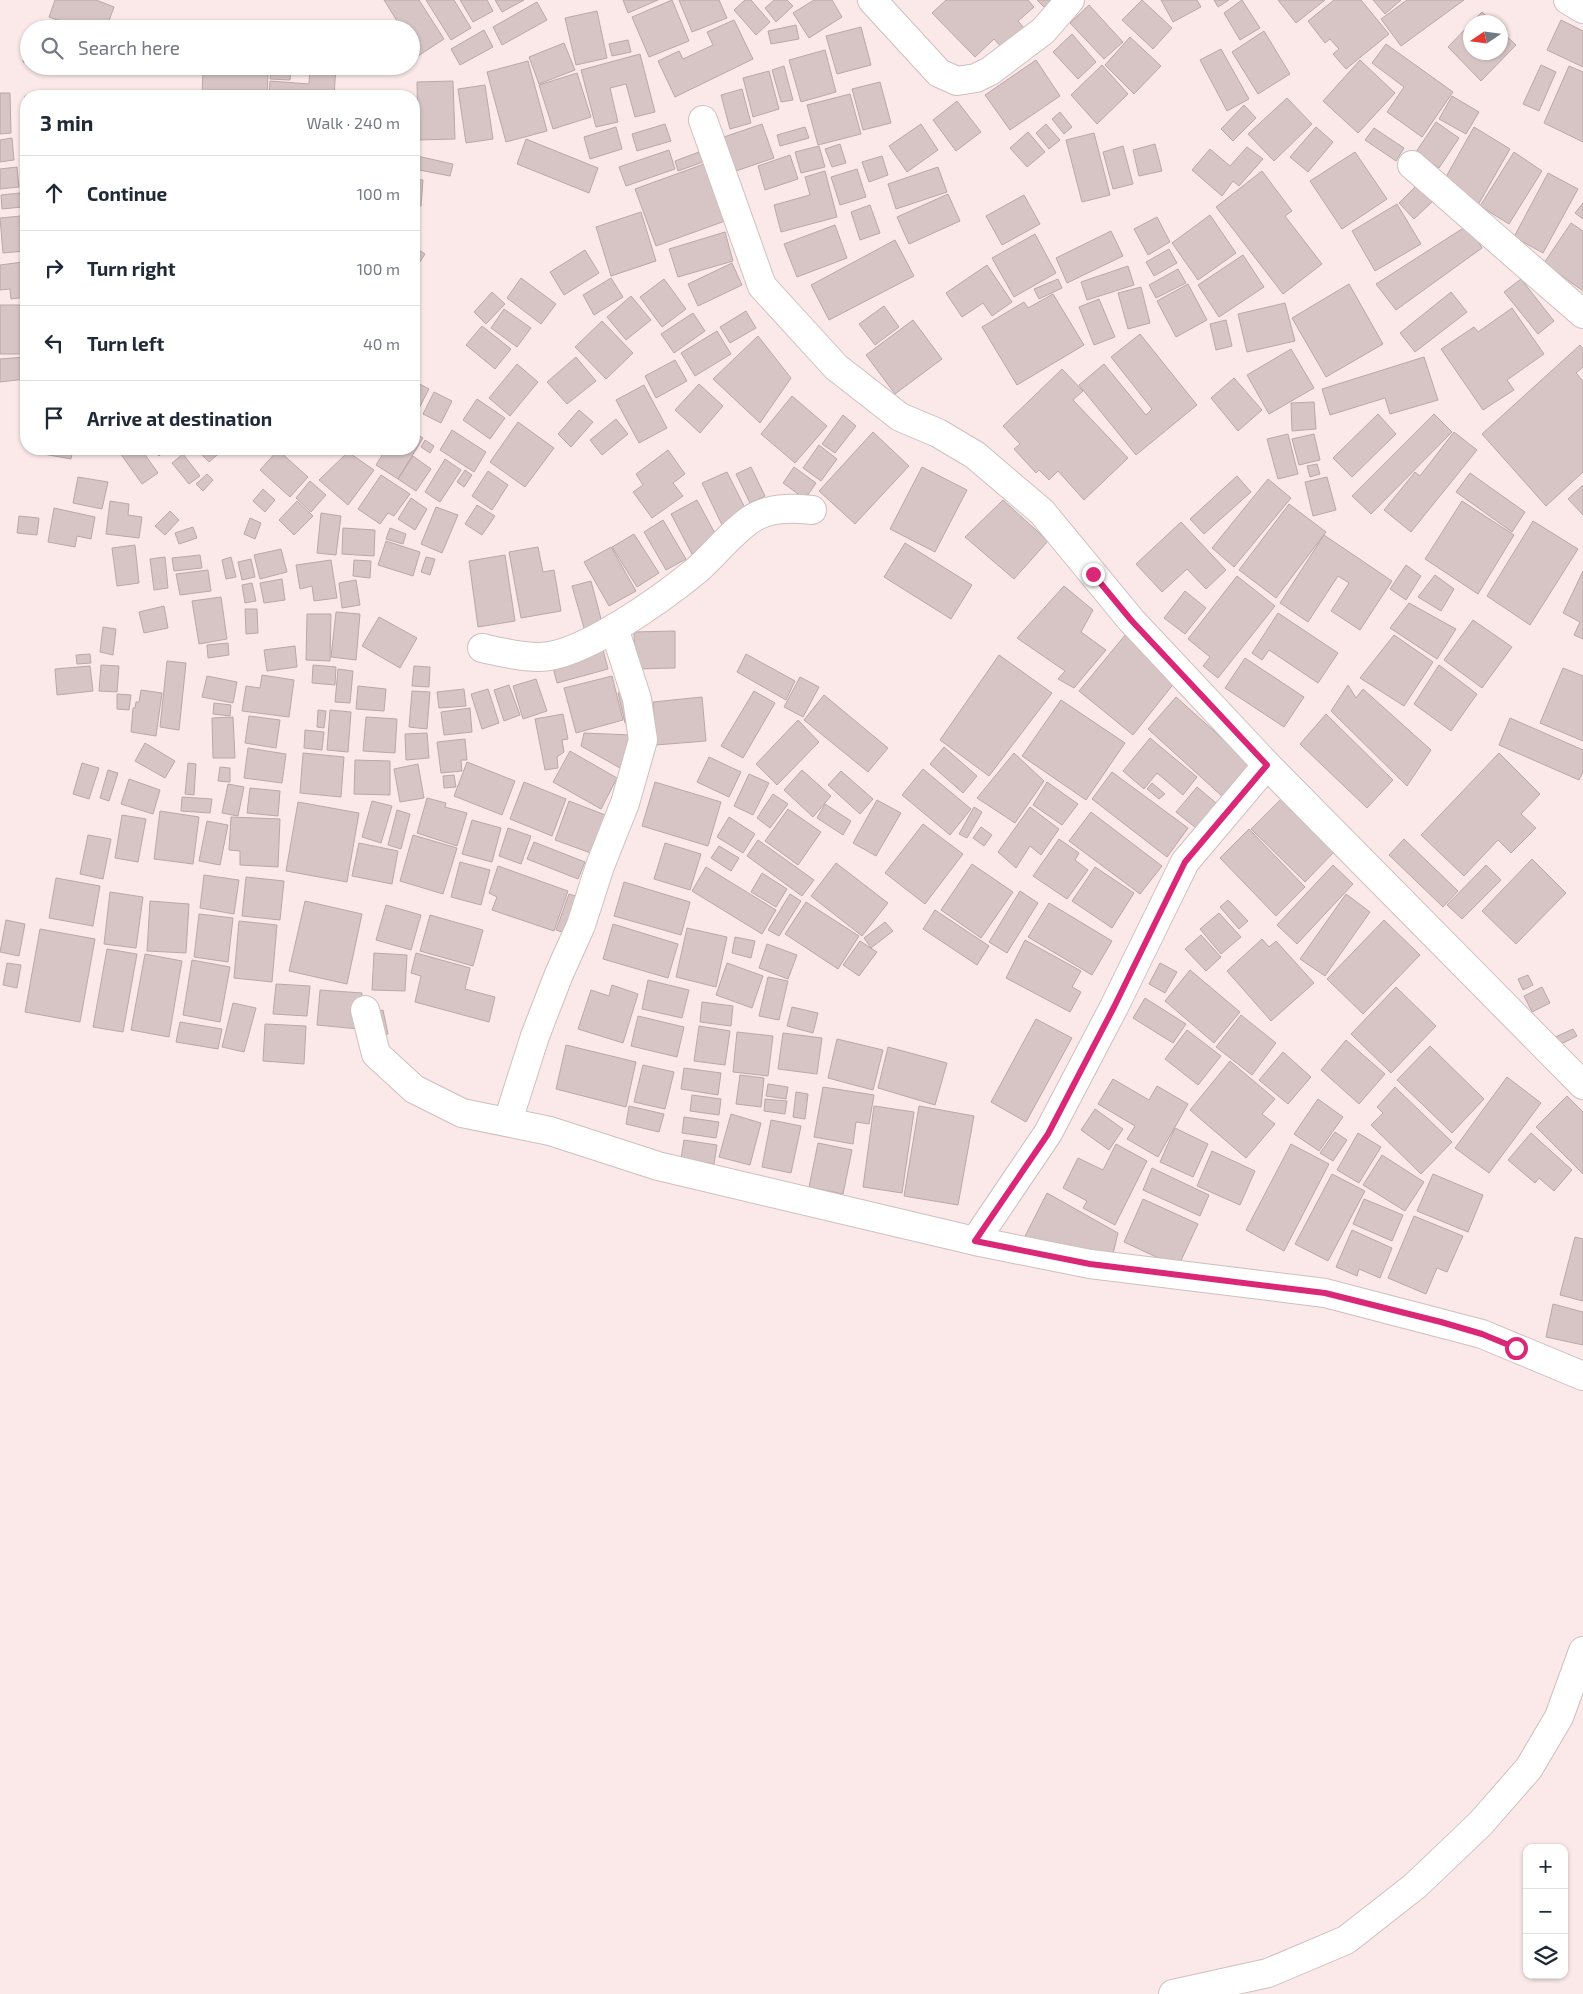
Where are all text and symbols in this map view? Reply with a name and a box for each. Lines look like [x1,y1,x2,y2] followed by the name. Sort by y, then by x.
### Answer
[1463,15,1508,60] north arrow
[20,20,420,75] search box
[38,34,66,62] icon: search
[78,36,180,59] text: Search here
[40,110,93,135] text: 3 min
[307,113,400,132] text: Walk · 240 m
[40,179,68,207] icon: ahead
[87,182,167,205] text: Continue
[357,184,400,203] text: 100 m
[40,254,68,282] icon: right
[87,257,175,280] text: Turn right
[357,259,400,278] text: 100 m
[40,329,68,357] icon: left
[87,332,164,355] text: Turn left
[363,334,400,353] text: 40 m
[40,404,68,432] icon: arrive
[87,407,272,430] text: Arrive at destination
[1082,563,1105,586] route end
[1505,1337,1528,1360] route start
[1523,1844,1568,1979] map controls
[1523,1844,1568,1889] button: +
[1523,1889,1568,1934] button: −
[1523,1934,1568,1979] button: layers

